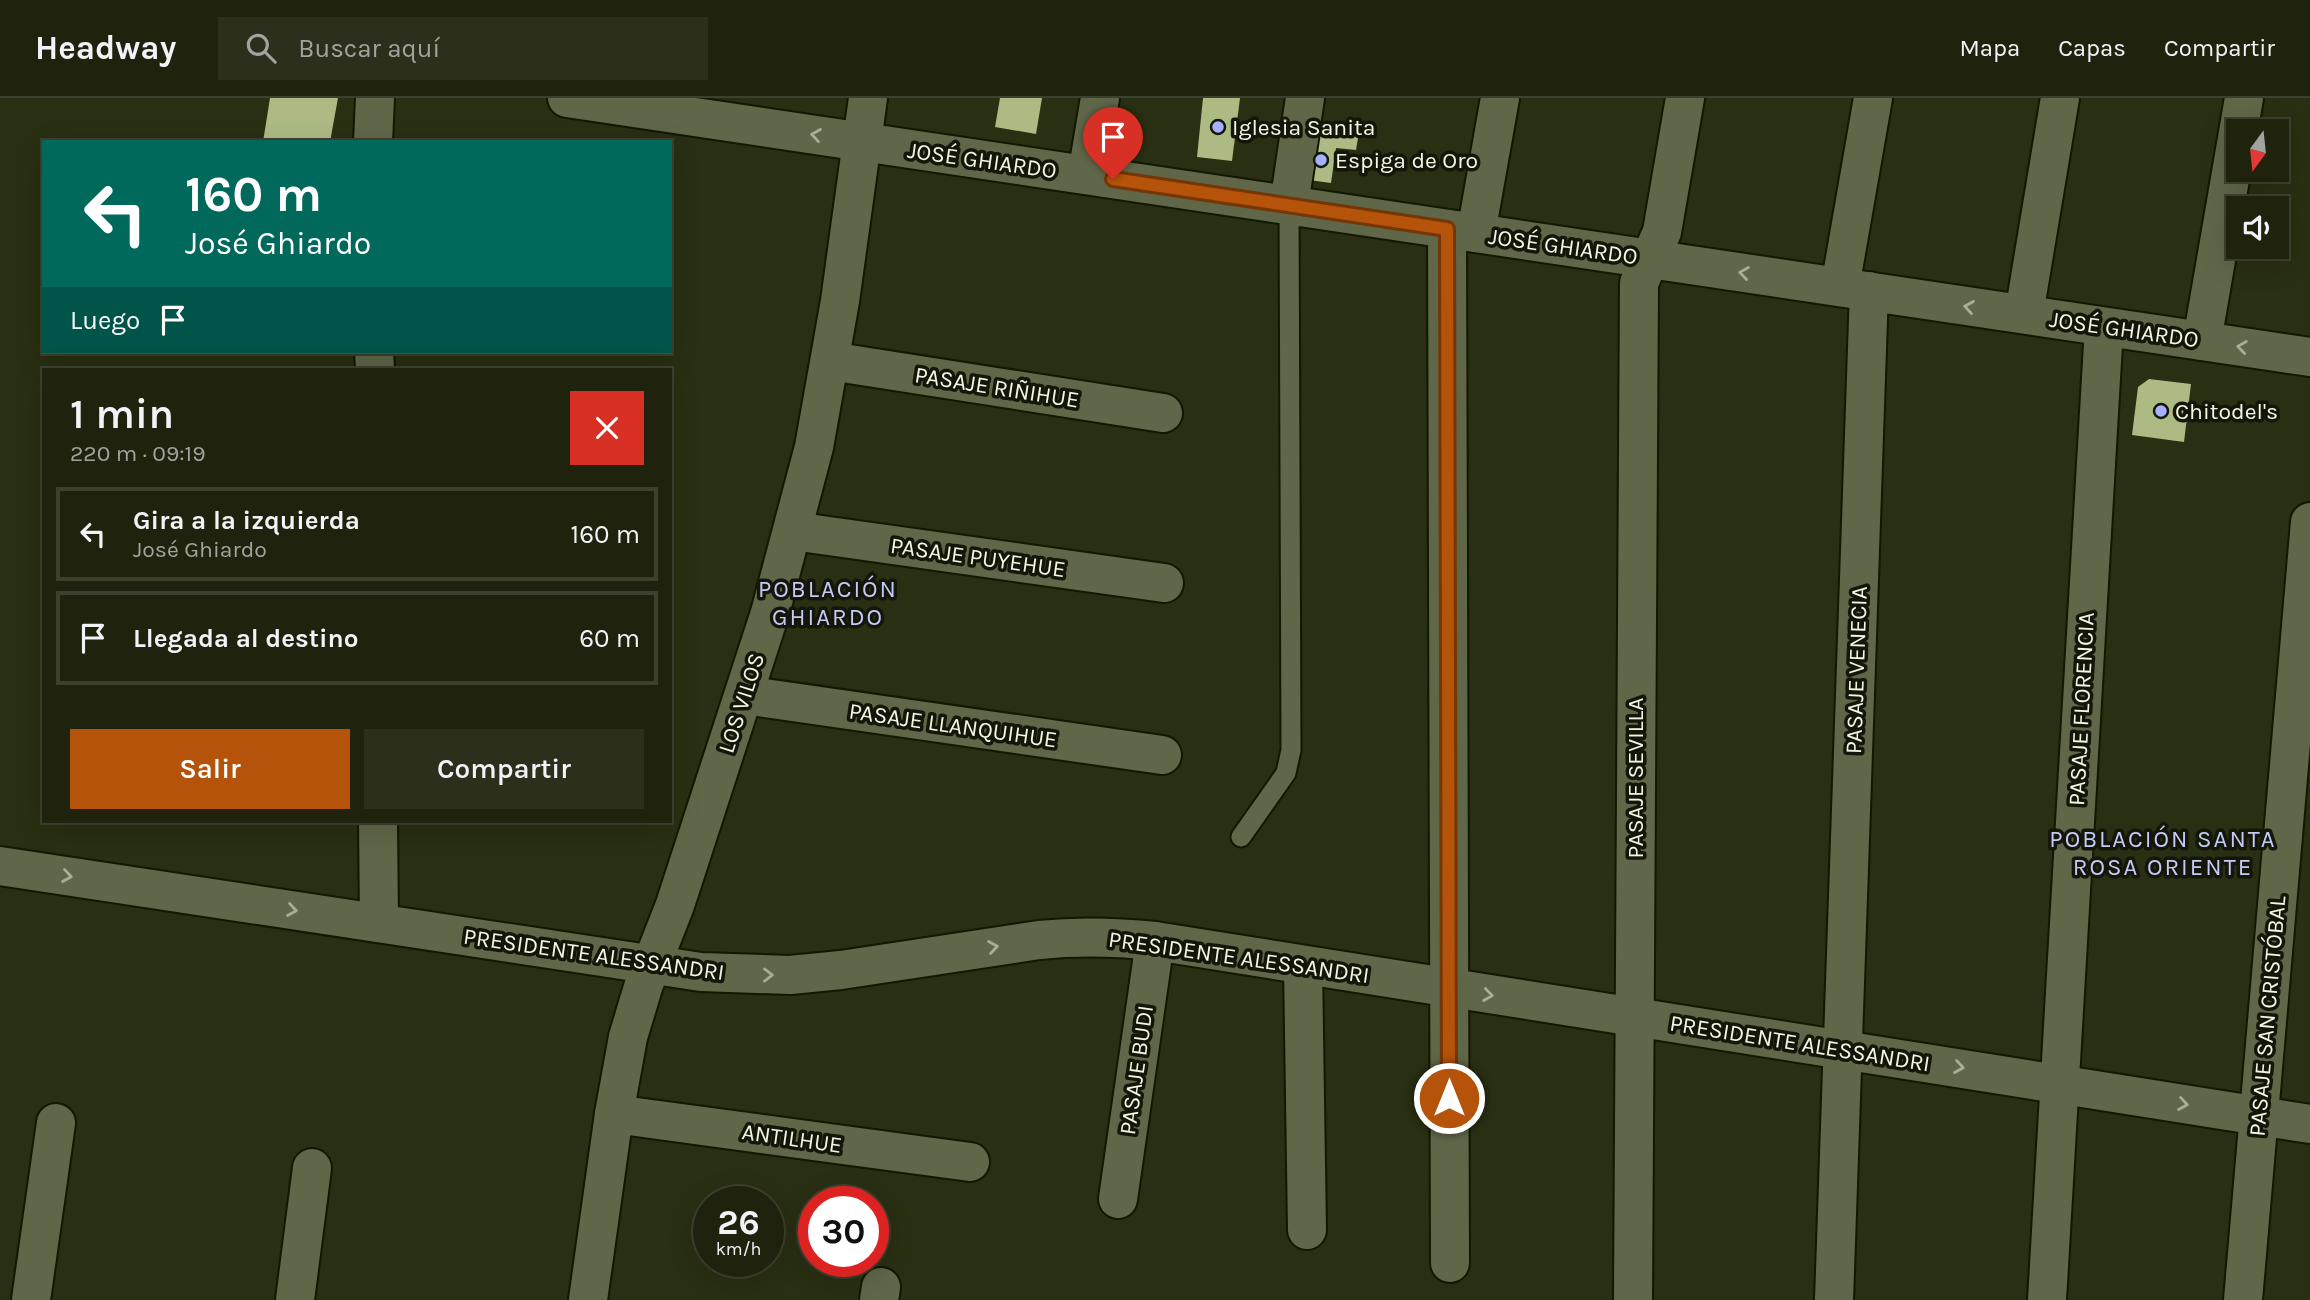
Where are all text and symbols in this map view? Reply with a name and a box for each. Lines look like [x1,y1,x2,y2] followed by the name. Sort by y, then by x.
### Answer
[218,17,708,80] search box
[35,29,176,67] text: Headway
[242,29,280,67] icon: search
[298,33,440,64] text: Buscar aquí
[1959,34,2020,62] text: Mapa
[2058,34,2126,62] text: Capas
[2164,34,2275,62] text: Compartir
[1083,107,1143,179] pin
[1232,114,1375,141] place label: Iglesia Sanita
[1094,118,1132,156] icon: arrive
[1210,119,1226,135] marker: Iglesia Sanita
[2226,119,2289,182] north arrow
[2226,119,2289,259] map controls
[810,128,822,143] one-way arrow
[906,137,1058,184] street label: JOSÉ GHIARDO
[1335,147,1478,174] place label: Espiga de Oro
[1313,152,1329,168] marker: Espiga de Oro
[185,166,322,223] text: 160 m
[70,168,161,259] icon: left
[2226,196,2289,259] button: sound
[1487,223,1639,270] street label: JOSÉ GHIARDO
[185,225,371,262] text: José Ghiardo
[1738,266,1750,281] one-way arrow
[1963,299,1975,314] one-way arrow
[154,301,192,339] icon: arrive
[70,305,140,336] text: Luego
[2048,306,2200,353] street label: JOSÉ GHIARDO
[2237,340,2248,355] one-way arrow
[913,361,1081,414] street label: PASAJE RIÑIHUE
[70,389,174,439] text: 1 min
[570,391,644,465] button: close
[2175,398,2278,425] place label: Chitodel's
[2153,403,2169,419] marker: Chitodel's
[70,440,206,467] text: 220 m · 09:19
[133,505,360,536] text: Gira a la izquierda
[74,515,112,553] icon: left
[571,519,640,550] text: 160 m
[889,532,1067,583] street label: PASAJE PUYEHUE
[133,536,267,563] text: José Ghiardo
[758,575,898,631] district label: POBLACIÓN GHIARDO
[1840,586,1873,754] street label: PASAJE VENECIA
[2063,611,2100,807] street label: PASAJE FLORENCIA
[74,619,112,657] icon: arrive
[133,623,359,654] text: Llegada al destino
[579,623,640,654] text: 60 m
[713,650,770,757] street label: LOS VILOS
[847,698,1059,753] street label: PASAJE LLANQUIHUE
[1622,698,1649,858] street label: PASAJE SEVILLA
[70,729,350,809] button: Salir
[364,729,644,809] button: Compartir
[2049,825,2277,881] district label: POBLACIÓN SANTA ROSA ORIENTE
[62,868,73,883] one-way arrow
[2244,894,2291,1137] street label: PASAJE SAN CRISTÓBAL
[287,902,298,917] one-way arrow
[462,923,726,986] street label: PRESIDENTE ALESSANDRI
[1107,926,1371,989] street label: PRESIDENTE ALESSANDRI
[988,940,999,955] one-way arrow
[763,967,774,983] one-way arrow
[1482,987,1494,1002] one-way arrow
[1114,1003,1159,1137] street label: PASAJE BUDI
[1668,1010,1932,1077] street label: PRESIDENTE ALESSANDRI
[1953,1060,1964,1075] one-way arrow
[1412,1061,1486,1135] position arrow
[2177,1096,2189,1111] one-way arrow
[740,1118,844,1159] street label: ANTILHUE
[798,1186,889,1277] speed limit sign: 30
[717,1202,760,1243] text: 26
[716,1238,761,1260] text: km/h

